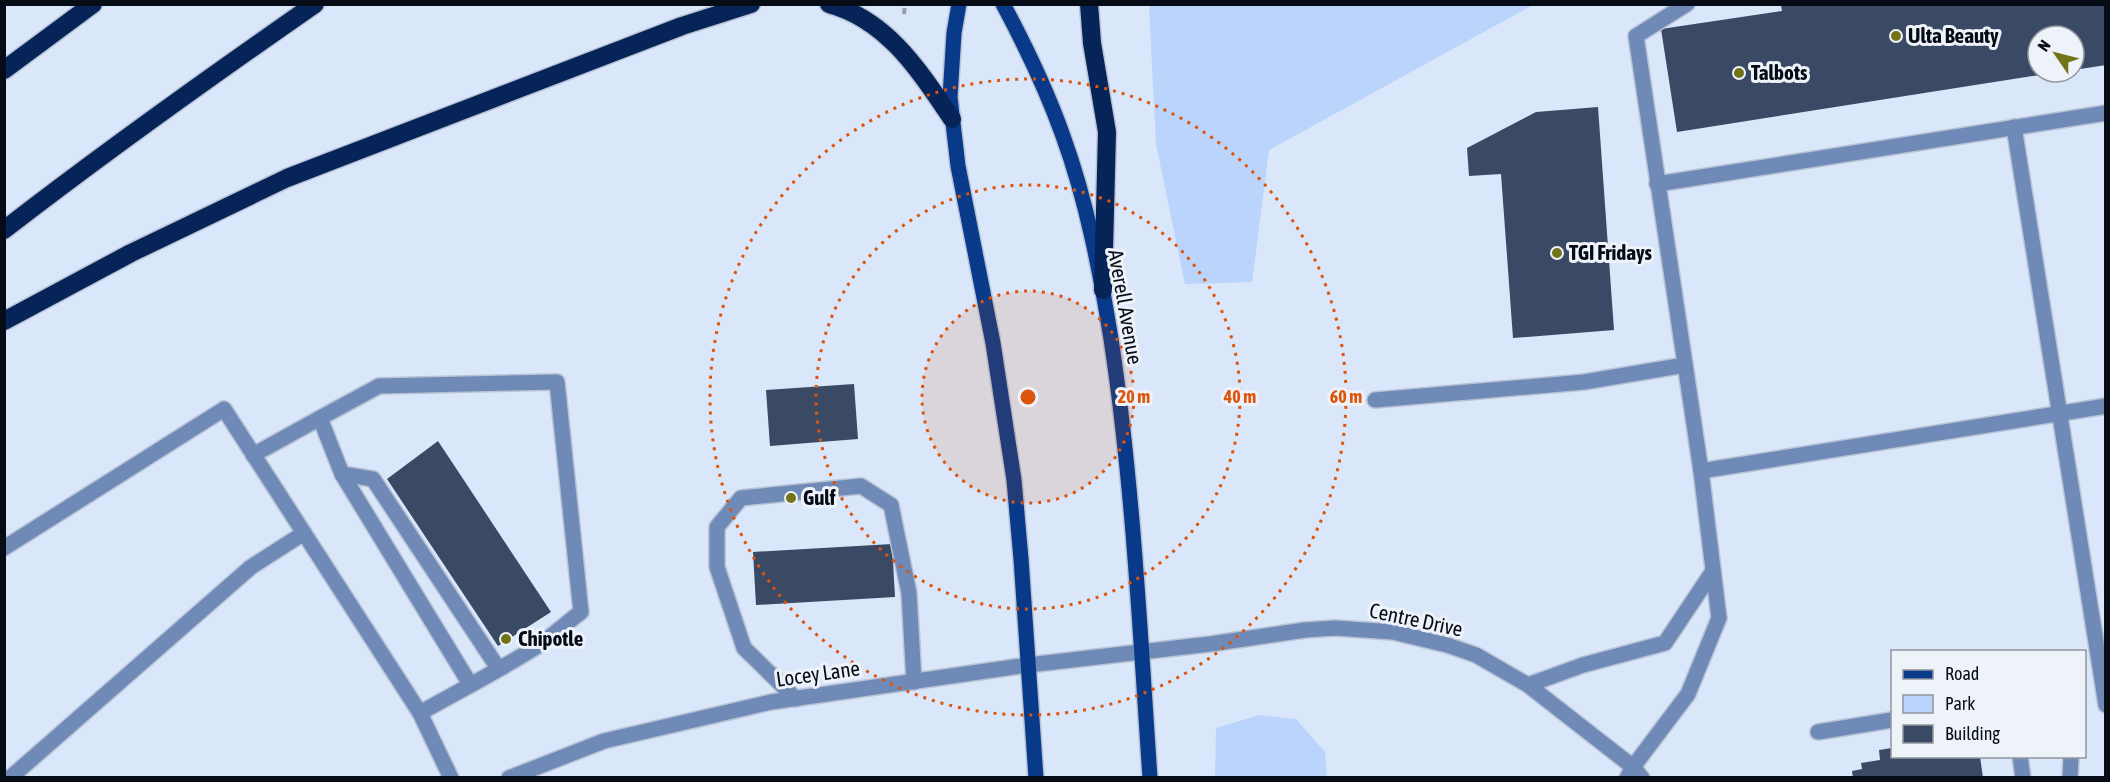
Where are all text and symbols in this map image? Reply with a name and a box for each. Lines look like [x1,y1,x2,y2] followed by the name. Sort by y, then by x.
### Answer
[1908,23,1999,47] place label: Ulta Beauty
[2026,24,2086,84] north arrow
[1889,29,1903,43] marker: Ulta Beauty
[2034,36,2054,54] text: N
[1751,60,1808,84] place label: Talbots
[1732,66,1746,80] marker: Talbots
[1569,240,1653,264] place label: TGI Fridays
[1550,246,1564,260] marker: TGI Fridays
[1104,248,1148,366] street label: Averell Avenue
[1118,386,1150,407] text: 20 m
[1223,386,1256,407] text: 40 m
[1330,386,1362,407] text: 60 m
[1018,387,1038,407] centre of rings
[803,485,836,509] place label: Gulf
[784,491,798,505] marker: Gulf
[1367,597,1465,641] street label: Centre Drive
[518,626,583,650] place label: Chipotle
[499,632,513,646] marker: Chipotle
[1891,650,2086,758] legend
[774,655,861,691] street label: Locey Lane
[1945,663,1979,684] text: Road
[1945,693,1975,714] text: Park
[1945,723,2000,744] text: Building

